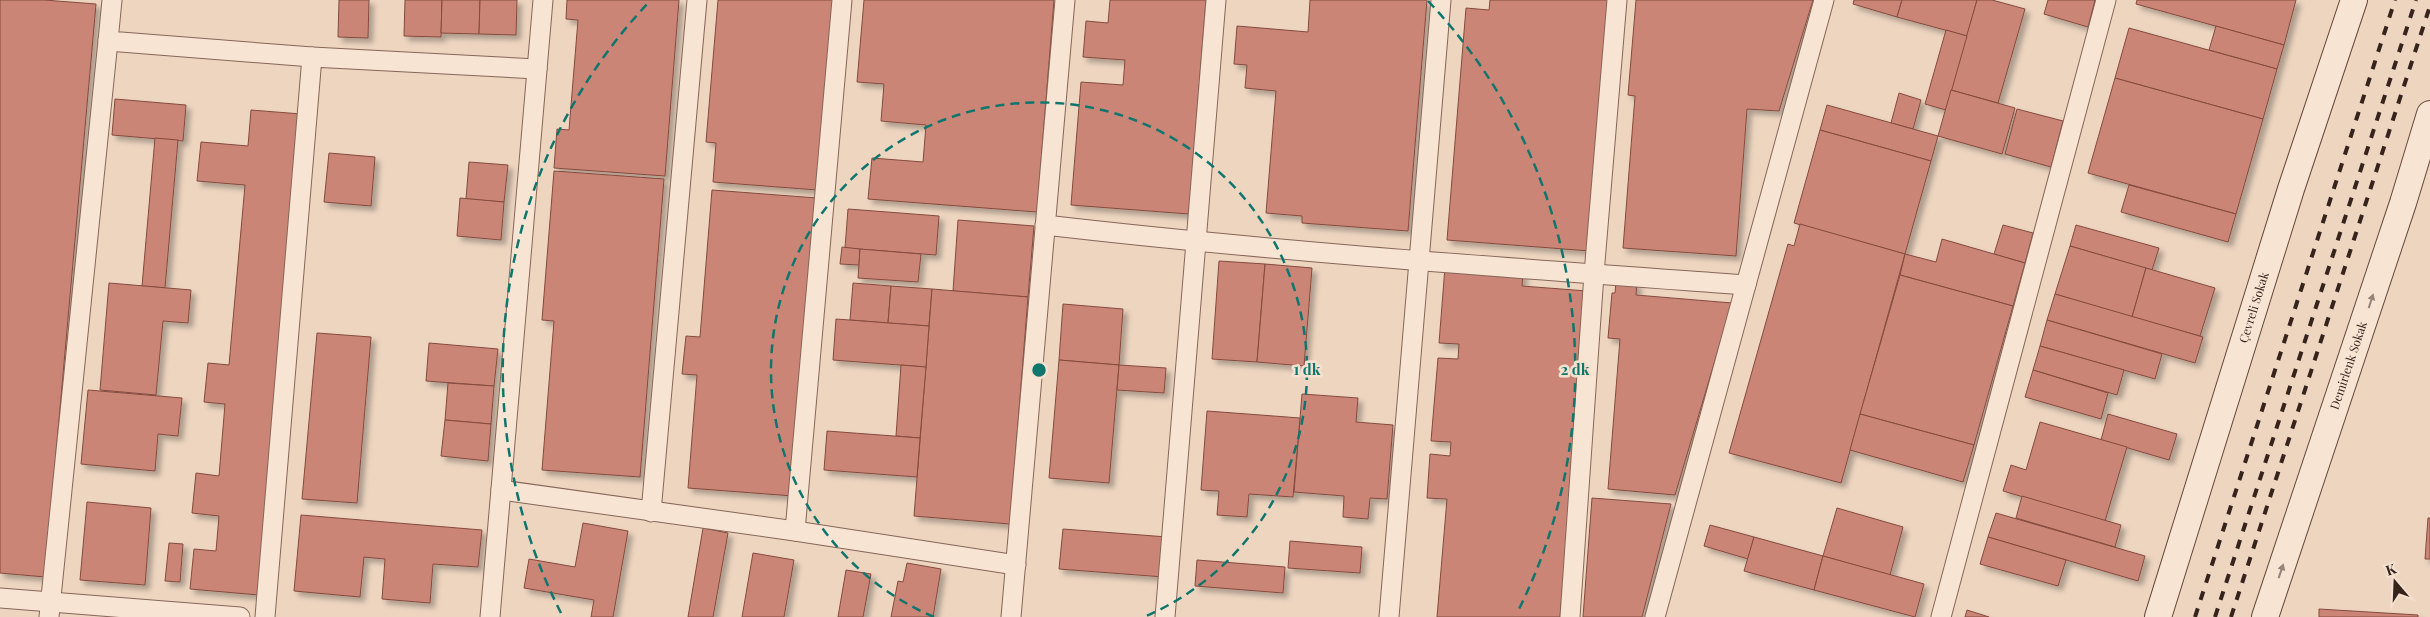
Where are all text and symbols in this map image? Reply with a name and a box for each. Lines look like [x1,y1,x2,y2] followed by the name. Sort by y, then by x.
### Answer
[2235,270,2272,345] street label: Çevreli Sokak
[2368,293,2375,308] one-way arrow
[2326,319,2370,412] street label: Demirlenk Sokak
[1294,359,1321,379] text: 1 dk
[1561,359,1590,379] text: 2 dk
[1030,361,1048,379] centre of rings
[2370,557,2420,607] north arrow
[2383,558,2399,580] text: K
[2277,563,2285,578] one-way arrow

